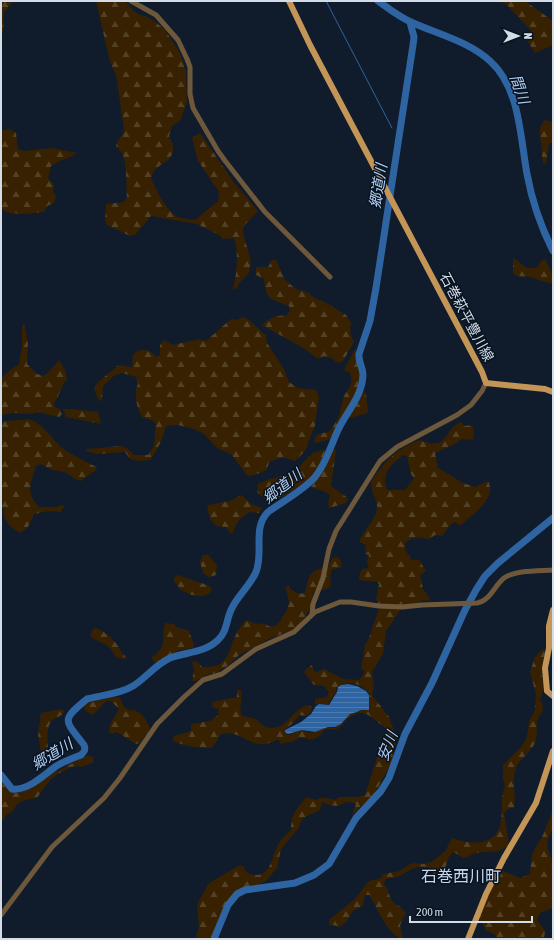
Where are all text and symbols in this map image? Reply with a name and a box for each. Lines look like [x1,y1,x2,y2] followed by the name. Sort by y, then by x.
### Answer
[498,16,538,56] north arrow
[522,33,534,39] text: N
[507,72,534,108] water label: 間川
[366,160,390,210] water label: 郷道川
[437,270,497,364] street label: 石巻萩平豊川線
[259,464,307,507] water label: 郷道川
[374,727,401,763] water label: 安川
[28,734,77,773] water label: 郷道川
[421,867,501,885] district label: 石巻西川町
[410,898,532,924] scale bar
[416,905,443,919] text: 200 m

